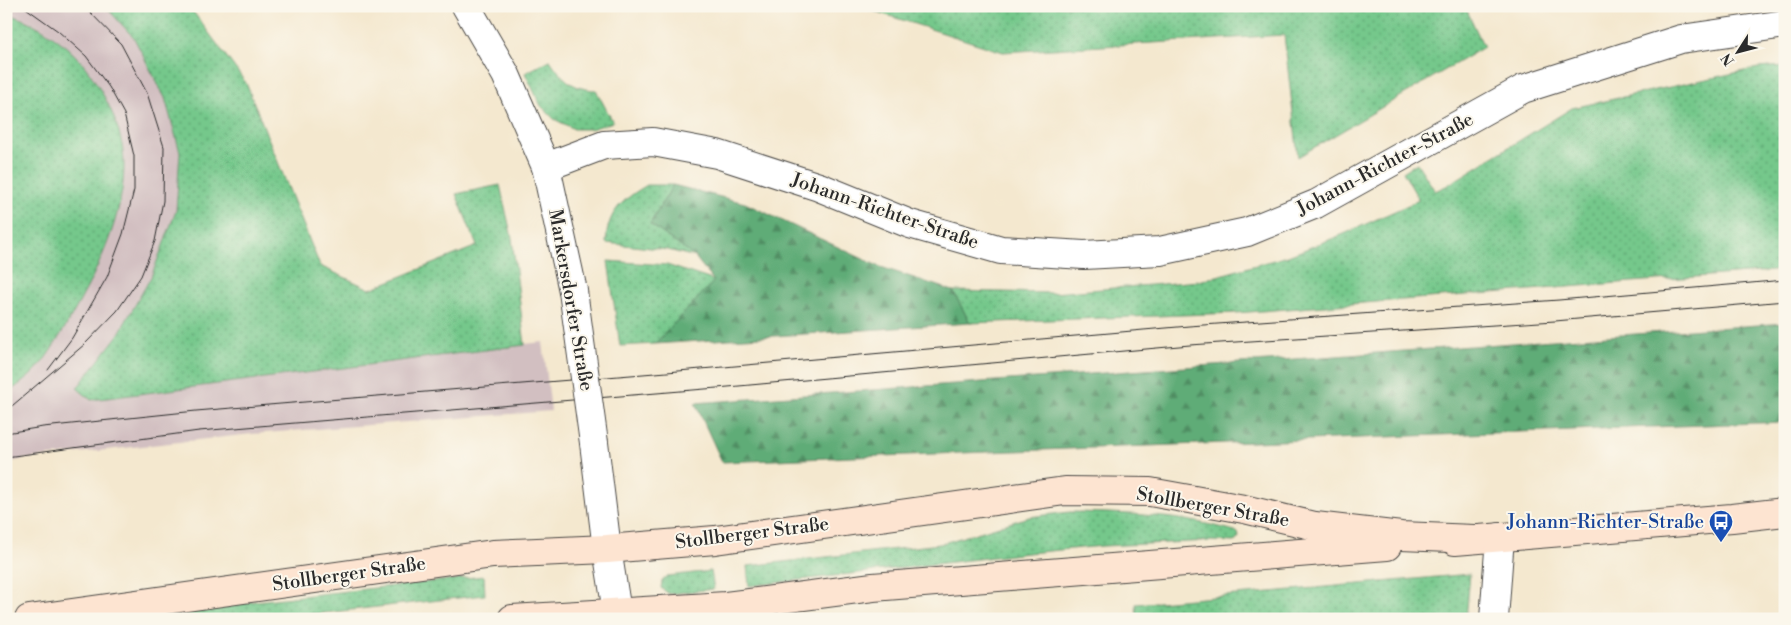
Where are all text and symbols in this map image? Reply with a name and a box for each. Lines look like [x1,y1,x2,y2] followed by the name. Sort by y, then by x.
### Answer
[1714,28,1764,78] north arrow
[1718,49,1739,69] text: N
[1292,107,1478,221] street label: Johann-Richter-Straße
[787,167,982,254] street label: Johann-Richter-Straße
[543,207,599,393] street label: Markersdorfer Straße
[1135,482,1291,532] street label: Stollberger Straße
[1708,509,1734,543] bus stop icon: Johann-Richter-Straße
[1506,510,1704,534] place label: Johann-Richter-Straße
[674,512,830,554] street label: Stollberger Straße
[271,551,427,597] street label: Stollberger Straße

